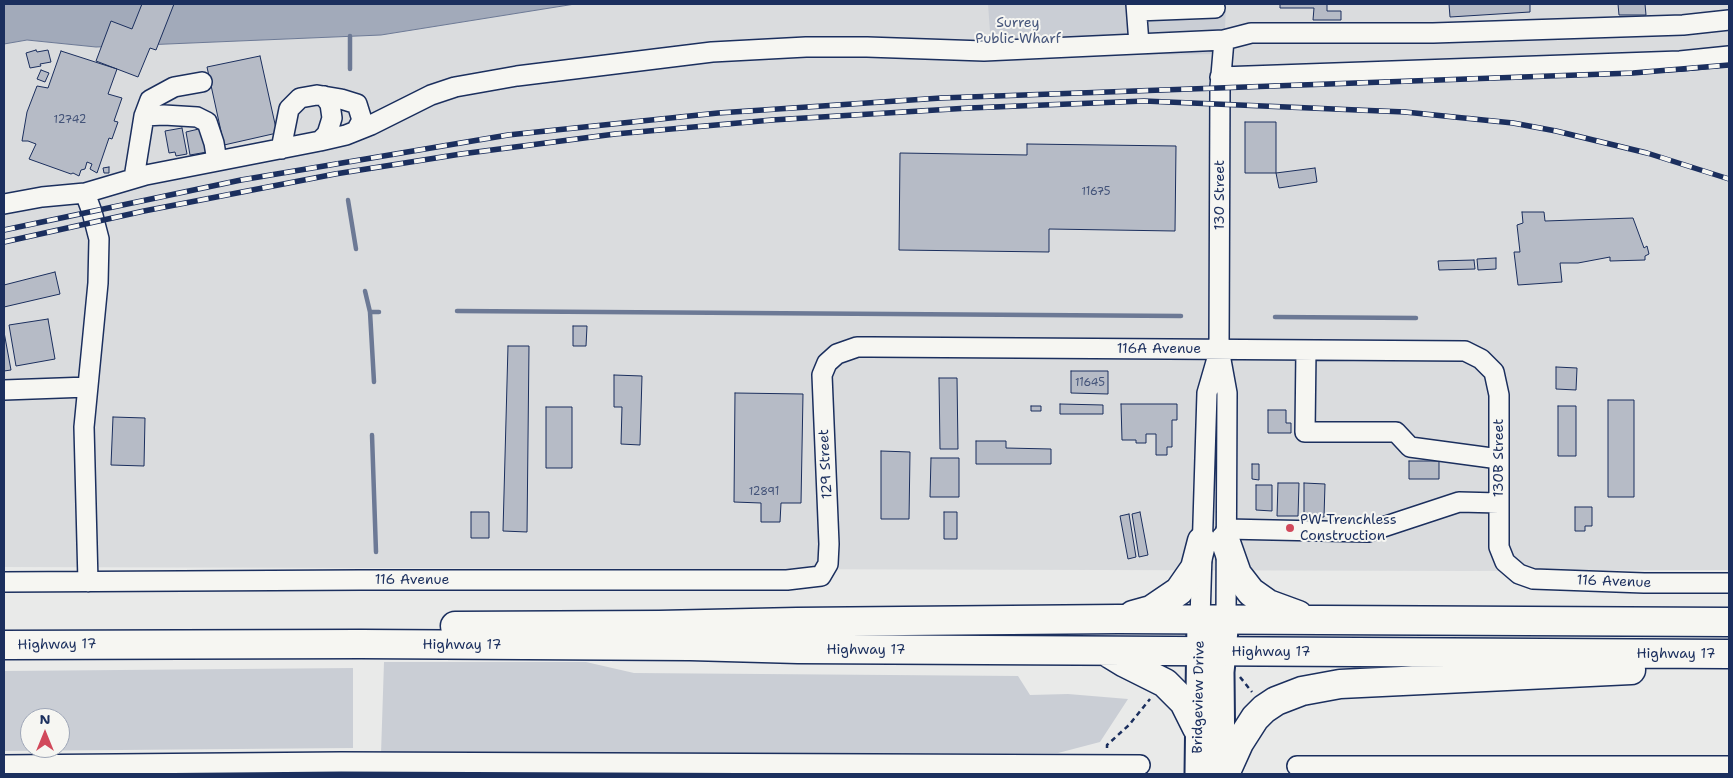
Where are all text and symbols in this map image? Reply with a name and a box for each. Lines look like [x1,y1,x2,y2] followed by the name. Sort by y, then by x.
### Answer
[975,15,1061,48] park label: Surrey Public Wharf
[54,113,86,127] house number: 12742
[1212,160,1228,230] street label: 130 Street
[1082,185,1110,199] house number: 11675
[1117,341,1201,357] street label: 116A Avenue
[1075,376,1105,390] house number: 11645
[1491,419,1507,497] street label: 130B Street
[816,429,836,499] street label: 129 Street
[749,485,779,499] house number: 12891
[1300,512,1397,544] place label: PW Trenchless Construction
[1284,522,1296,534] marker: PW Trenchless Construction
[375,572,449,588] street label: 116 Avenue
[1576,572,1652,592] street label: 116 Avenue
[17,636,97,654] street label: Highway 17
[423,637,501,653] street label: Highway 17
[1190,640,1208,754] street label: Bridgeview Drive
[827,642,905,658] street label: Highway 17
[1232,644,1310,660] street label: Highway 17
[1637,646,1715,662] street label: Highway 17
[20,708,70,758] north arrow
[39,710,51,728] text: N

